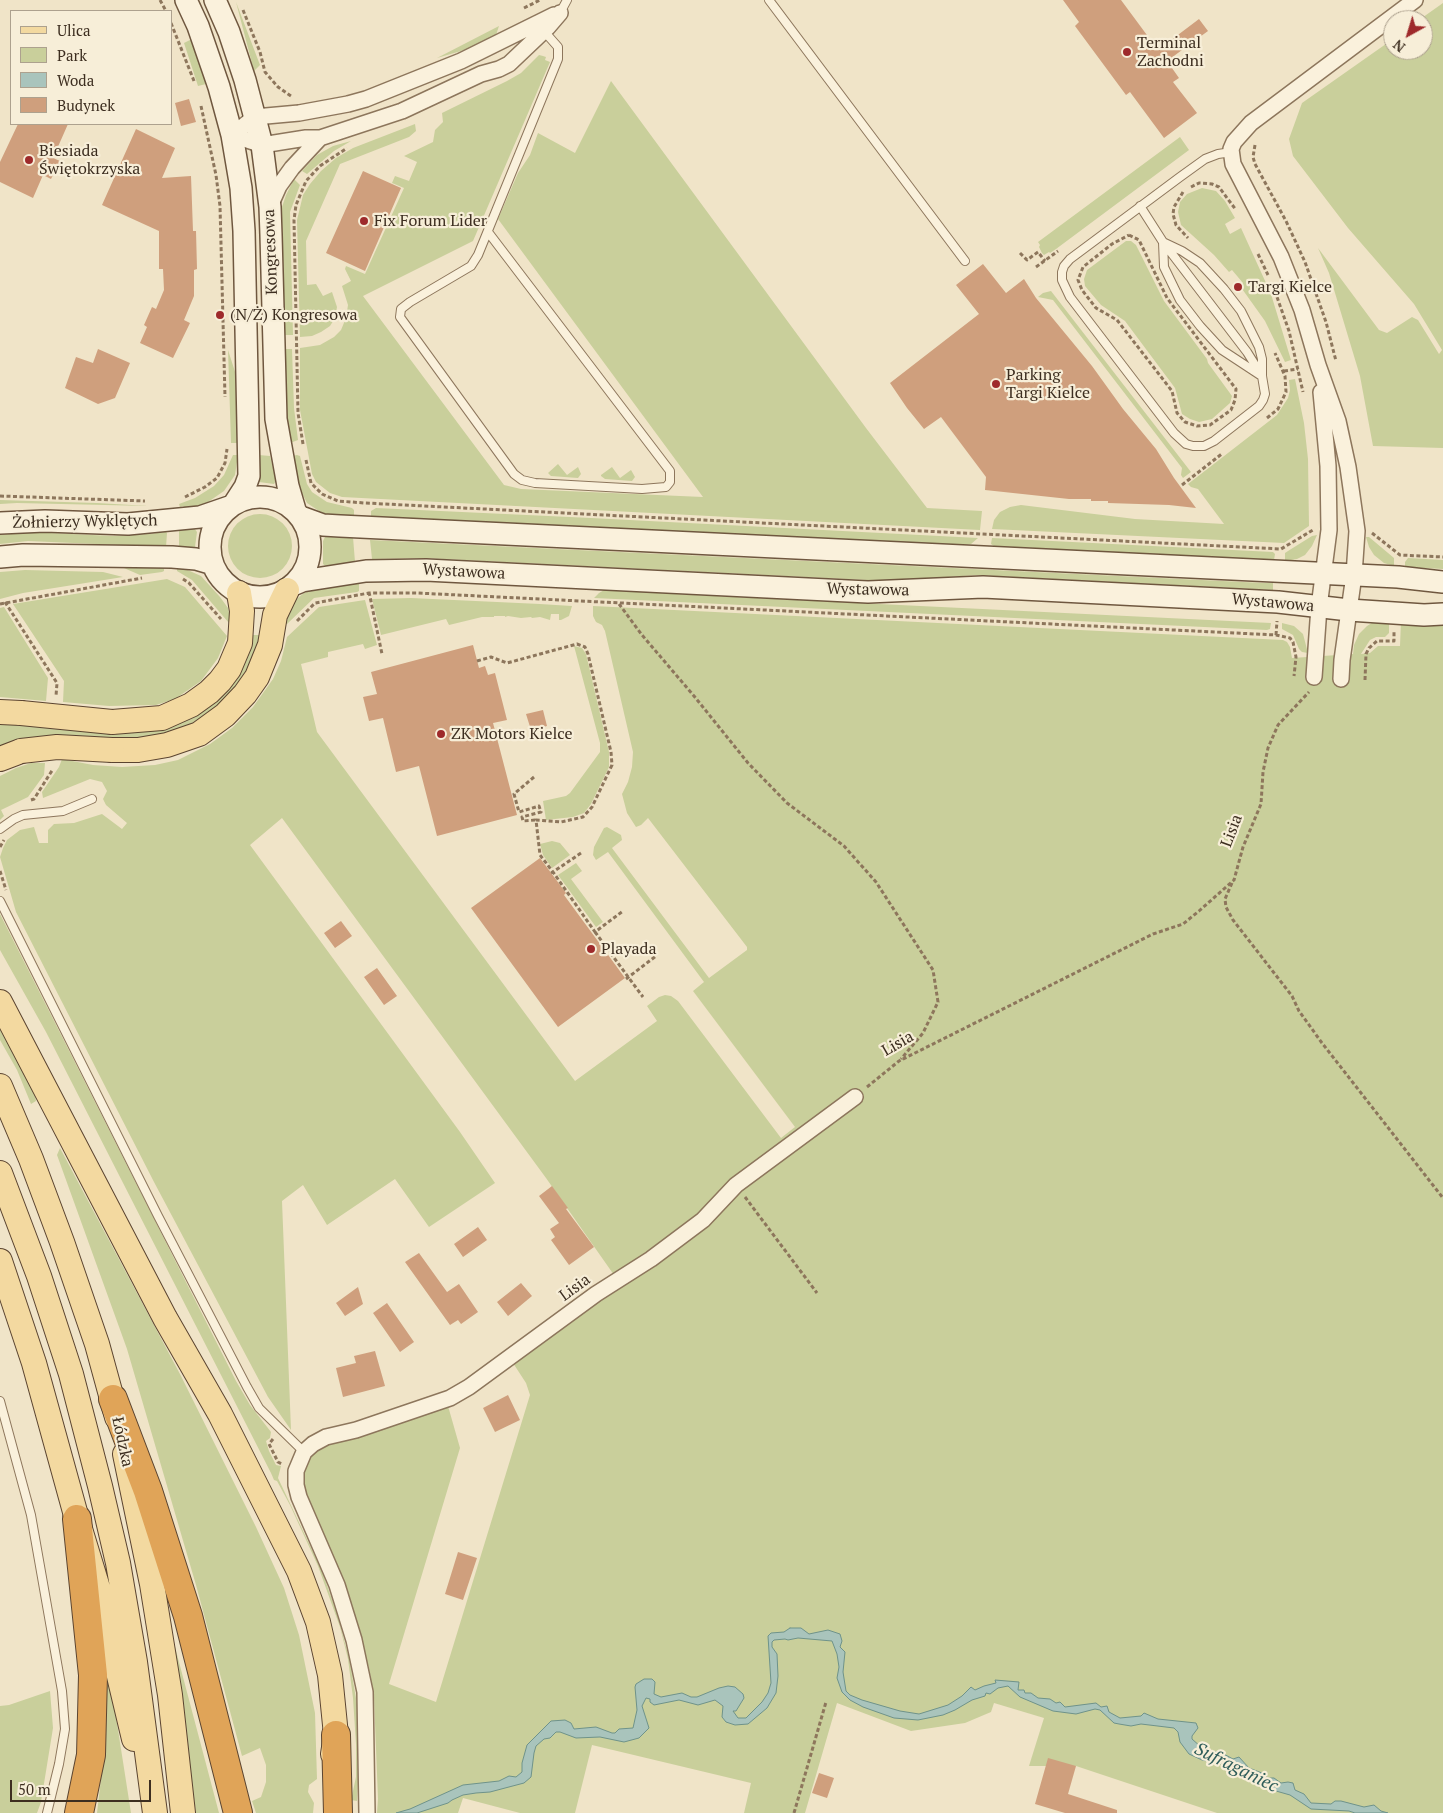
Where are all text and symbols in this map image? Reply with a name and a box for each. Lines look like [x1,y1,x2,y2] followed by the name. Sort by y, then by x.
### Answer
[10,10,172,125] legend
[1383,10,1433,60] north arrow
[57,20,91,40] text: Ulica
[1137,33,1204,71] place label: Terminal Zachodni
[1389,36,1409,57] text: N
[57,45,87,65] text: Park
[1121,46,1133,58] marker: Terminal Zachodni
[57,70,94,90] text: Woda
[57,95,115,115] text: Budynek
[39,141,140,179] place label: Biesiada Świętokrzyska
[23,154,35,166] marker: Biesiada Świętokrzyska
[260,209,282,295] street label: Kongresowa
[374,211,487,231] place label: Fix Forum Lider
[358,215,370,227] marker: Fix Forum Lider
[1248,277,1332,297] place label: Targi Kielce
[1232,281,1244,293] marker: Targi Kielce
[230,305,358,325] place label: (N/Ż) Kongresowa
[214,309,226,321] marker: (N/Ż) Kongresowa
[1006,365,1090,403] place label: Parking Targi Kielce
[990,378,1002,390] marker: Parking Targi Kielce
[12,511,158,533] street label: Żołnierzy Wyklętych
[422,560,506,584] street label: Wystawowa
[826,580,910,600] street label: Wystawowa
[1231,590,1315,616] street label: Wystawowa
[451,724,573,744] place label: ZK Motors Kielce
[435,728,447,740] marker: ZK Motors Kielce
[1217,812,1247,850] street label: Lisia
[601,939,657,959] place label: Playada
[585,943,597,955] marker: Playada
[879,1027,917,1061] street label: Lisia
[556,1270,594,1306] street label: Lisia
[107,1415,137,1469] street label: Łódzka
[1191,1738,1281,1798] water label: Sufraganiec
[12,1770,154,1802] scale bar
[18,1779,51,1799] text: 50 m

